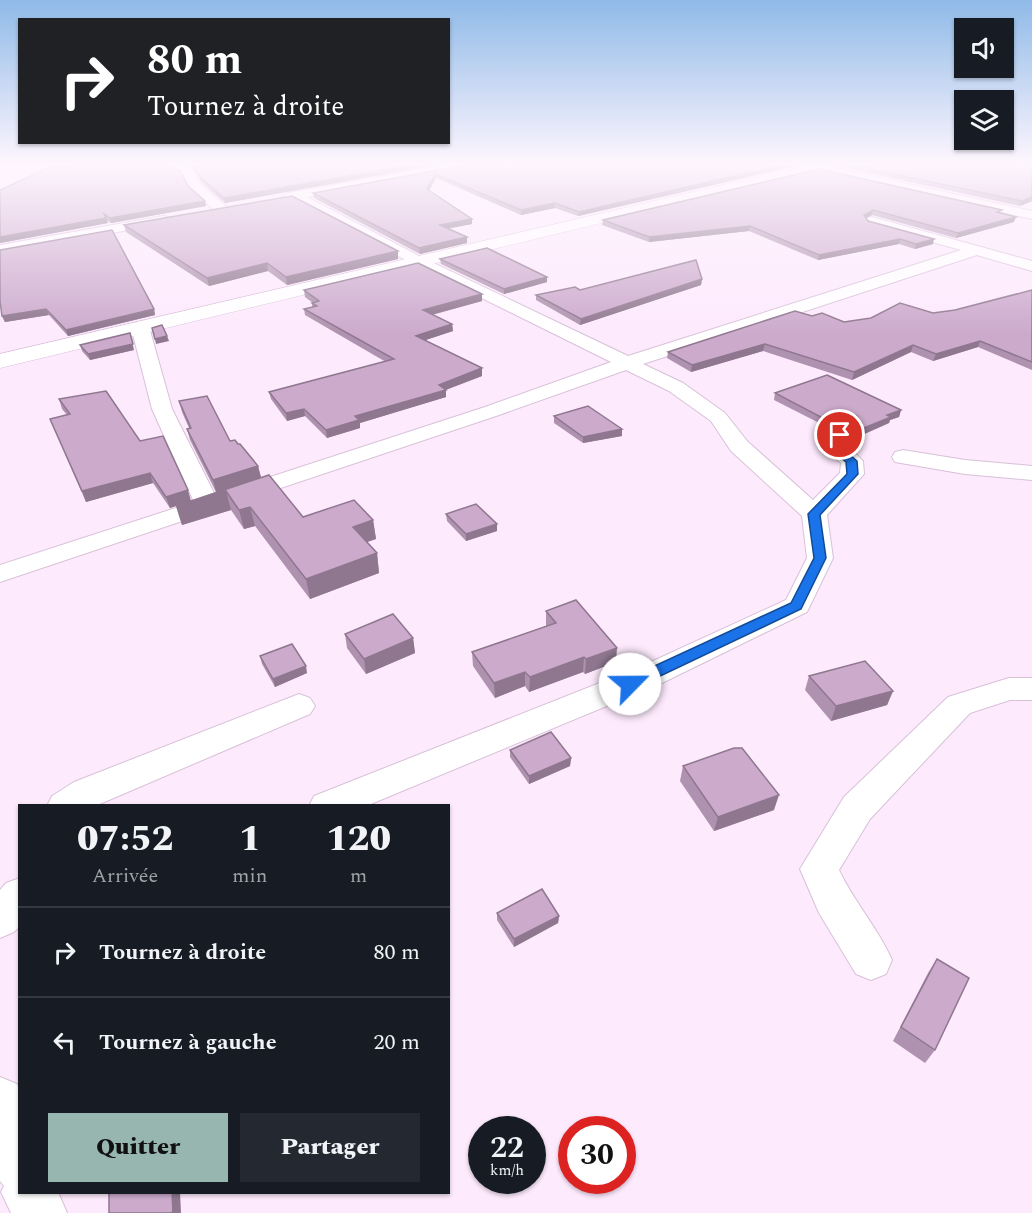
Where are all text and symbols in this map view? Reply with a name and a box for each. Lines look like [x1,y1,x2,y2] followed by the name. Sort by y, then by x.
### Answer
[954,18,1014,150] map controls
[954,18,1014,78] button: sound
[147,29,242,92] text: 80 m
[48,42,126,120] icon: right
[147,86,344,128] text: Tournez à droite
[954,90,1014,150] button: layers
[814,409,865,460] pin
[823,418,856,451] icon: arrive
[598,652,662,716] position arrow
[77,812,173,867] text: 07:52
[239,812,261,867] text: 1
[326,812,391,867] text: 120
[92,861,158,891] text: Arrivée
[232,861,267,891] text: min
[350,861,367,891] text: m
[48,936,81,969] icon: right
[99,936,266,969] text: Tournez à droite
[374,936,420,969] text: 80 m
[48,1026,81,1059] icon: left
[99,1026,277,1059] text: Tournez à gauche
[374,1026,420,1059] text: 20 m
[48,1113,228,1182] button: Quitter
[240,1113,420,1182] button: Partager
[558,1116,636,1194] speed limit sign: 30
[490,1125,524,1171] text: 22
[490,1159,524,1182] text: km/h

